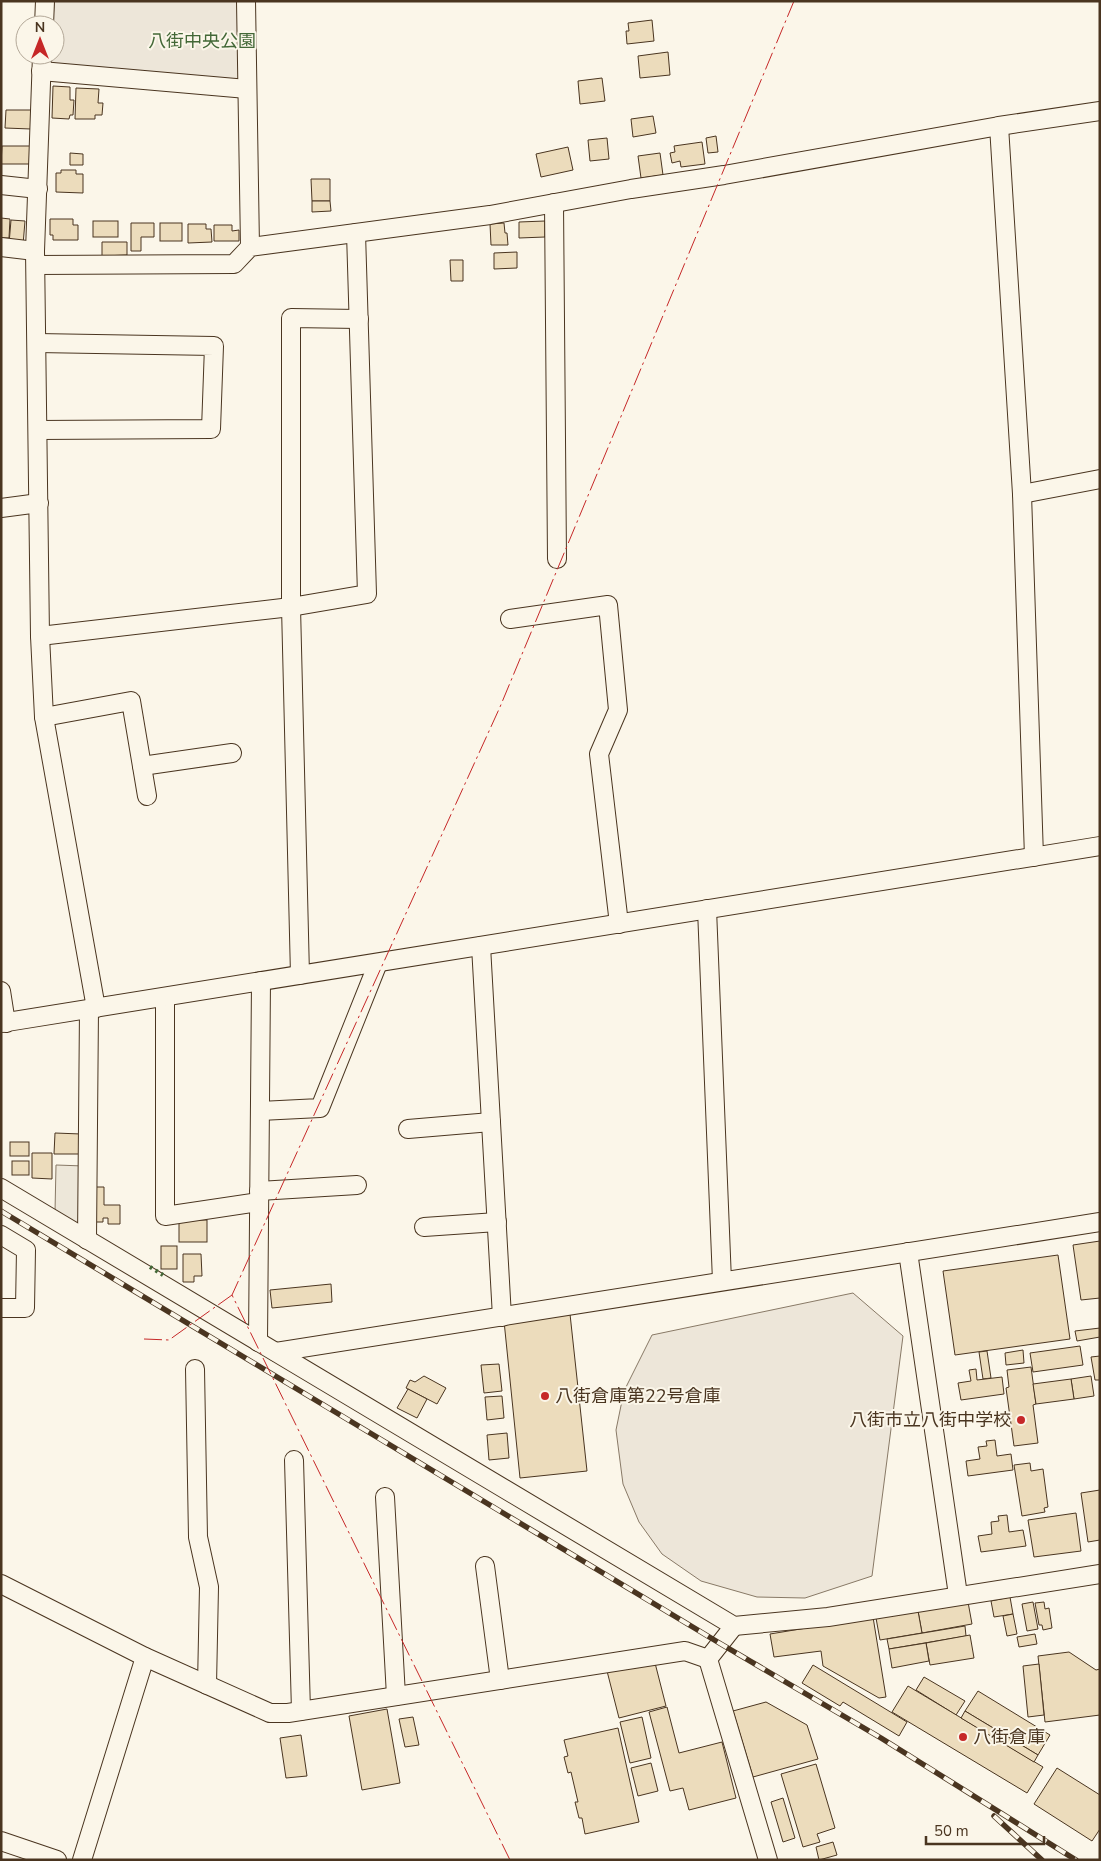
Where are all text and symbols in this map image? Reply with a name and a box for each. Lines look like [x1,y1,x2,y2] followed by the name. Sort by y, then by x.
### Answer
[15,15,65,65] north arrow
[35,18,45,37] text: N
[148,29,256,53] park label: 八街中央公園
[555,1384,721,1408] place label: 八街倉庫第22号倉庫
[539,1390,551,1402] marker: 八街倉庫第22号倉庫
[849,1408,1011,1432] place label: 八街市立八街中学校
[1015,1414,1027,1426] marker: 八街市立八街中学校
[973,1725,1045,1749] place label: 八街倉庫
[957,1731,969,1743] marker: 八街倉庫
[926,1814,1044,1846] scale bar
[934,1821,969,1841] text: 50 m

